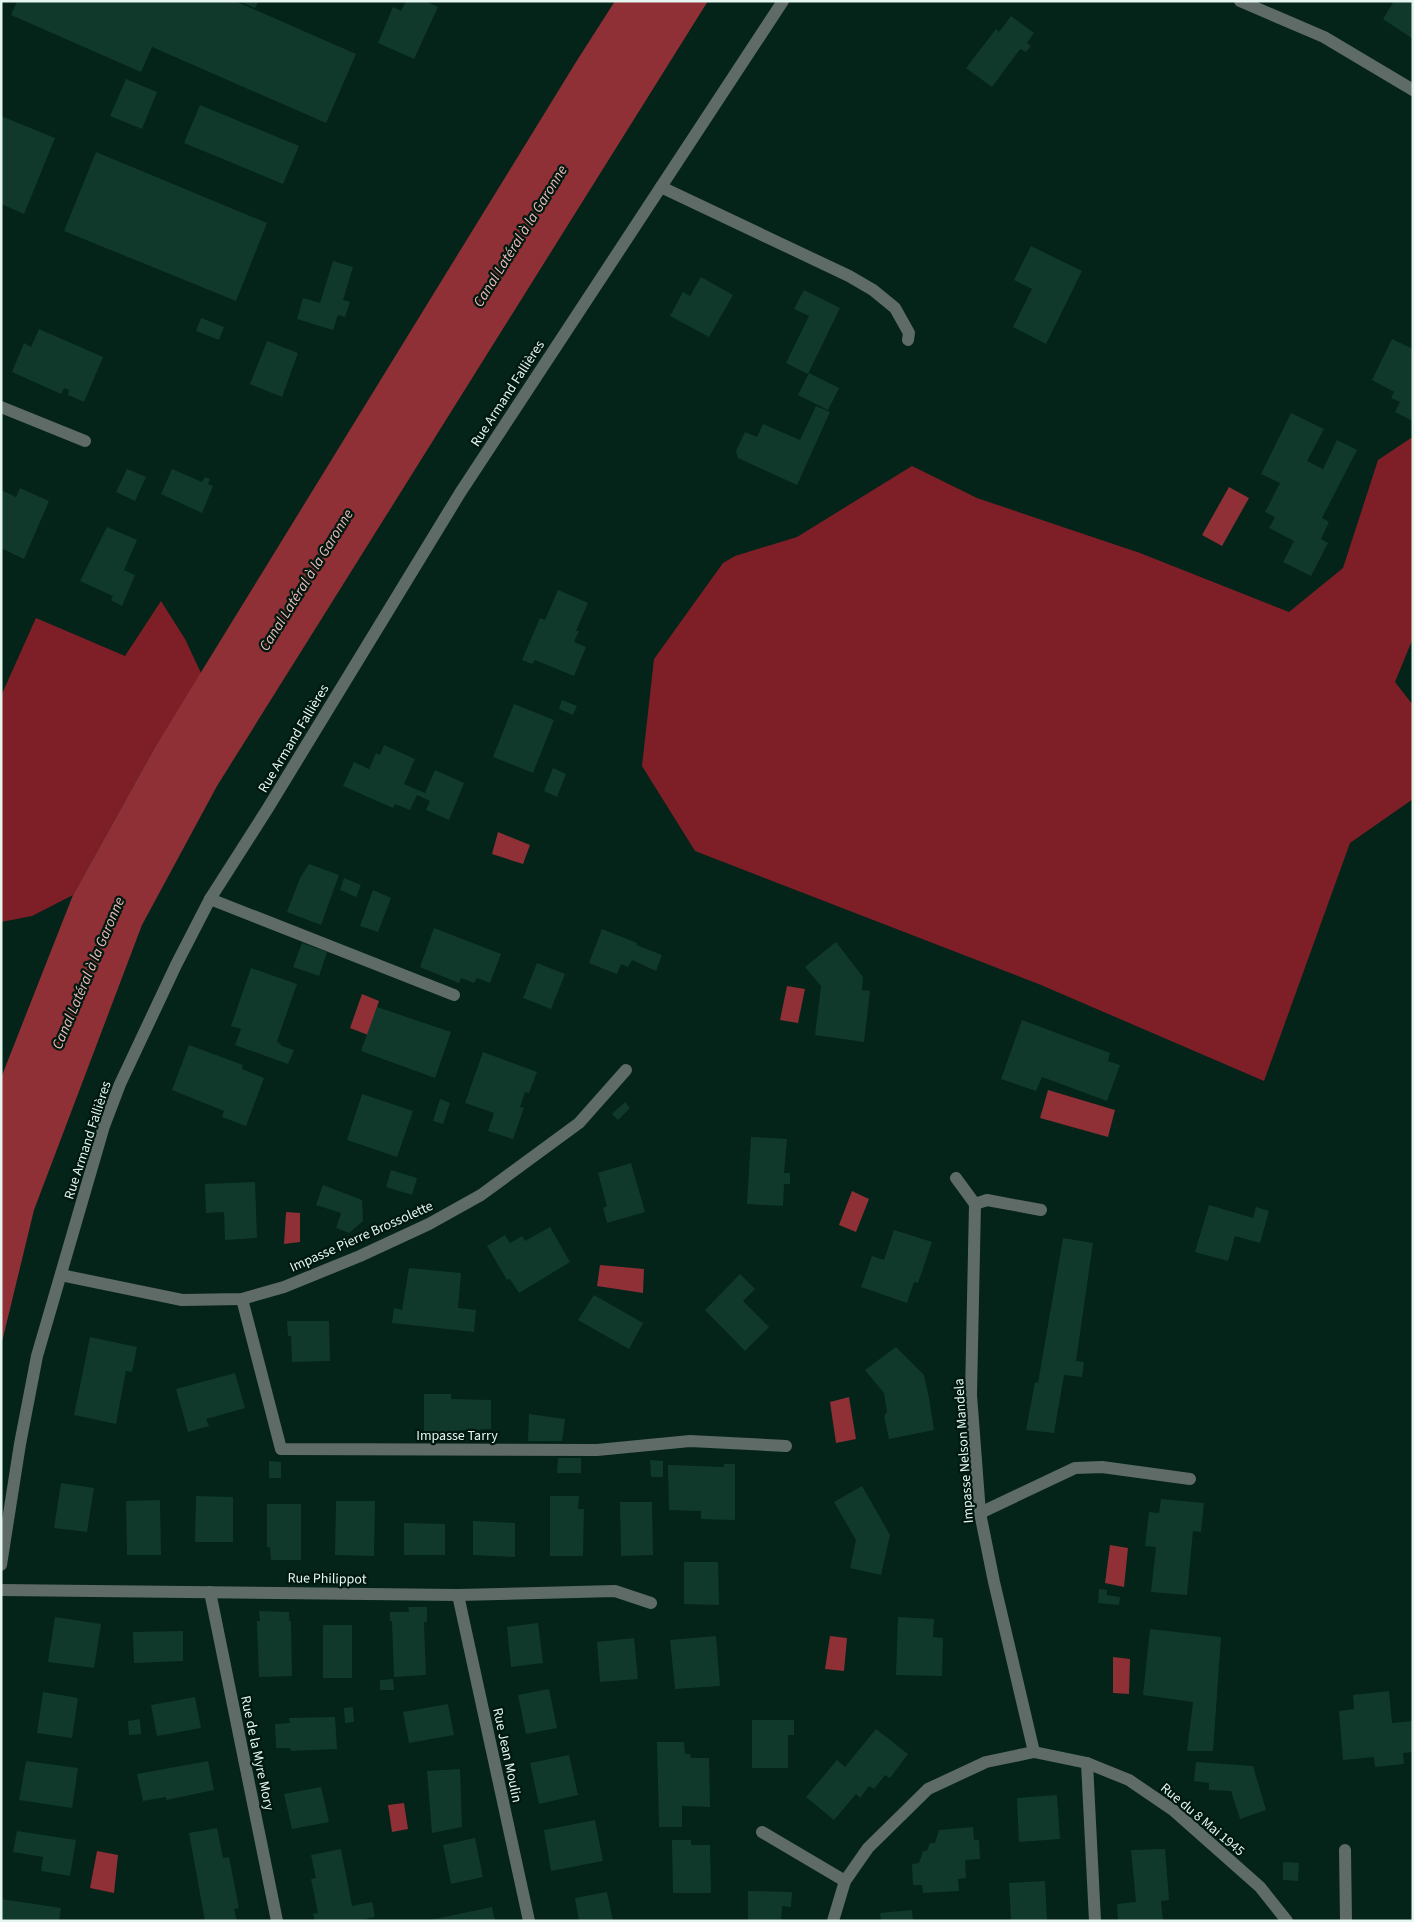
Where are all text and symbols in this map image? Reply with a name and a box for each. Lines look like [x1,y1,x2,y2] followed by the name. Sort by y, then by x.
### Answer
[468,161,573,311] water label: Canal Latéral à la Garonne
[466,336,550,451] street label: Rue Armand Fallières
[254,505,359,655] water label: Canal Latéral à la Garonne
[254,680,334,796] street label: Rue Armand Fallières
[47,894,130,1053] water label: Canal Latéral à la Garonne
[59,1078,117,1202] street label: Rue Armand Fallières
[286,1196,436,1278] street label: Impasse Pierre Brossolette
[949,1378,979,1524] street label: Impasse Nelson Mandela
[416,1426,498,1446] street label: Impasse Tarry
[287,1568,367,1590] street label: Rue Philippot
[235,1694,279,1813] street label: Rue de la Myre Mory
[487,1706,527,1804] street label: Rue Jean Moulin
[1156,1778,1249,1861] street label: Rue du 8 Mai 1945

